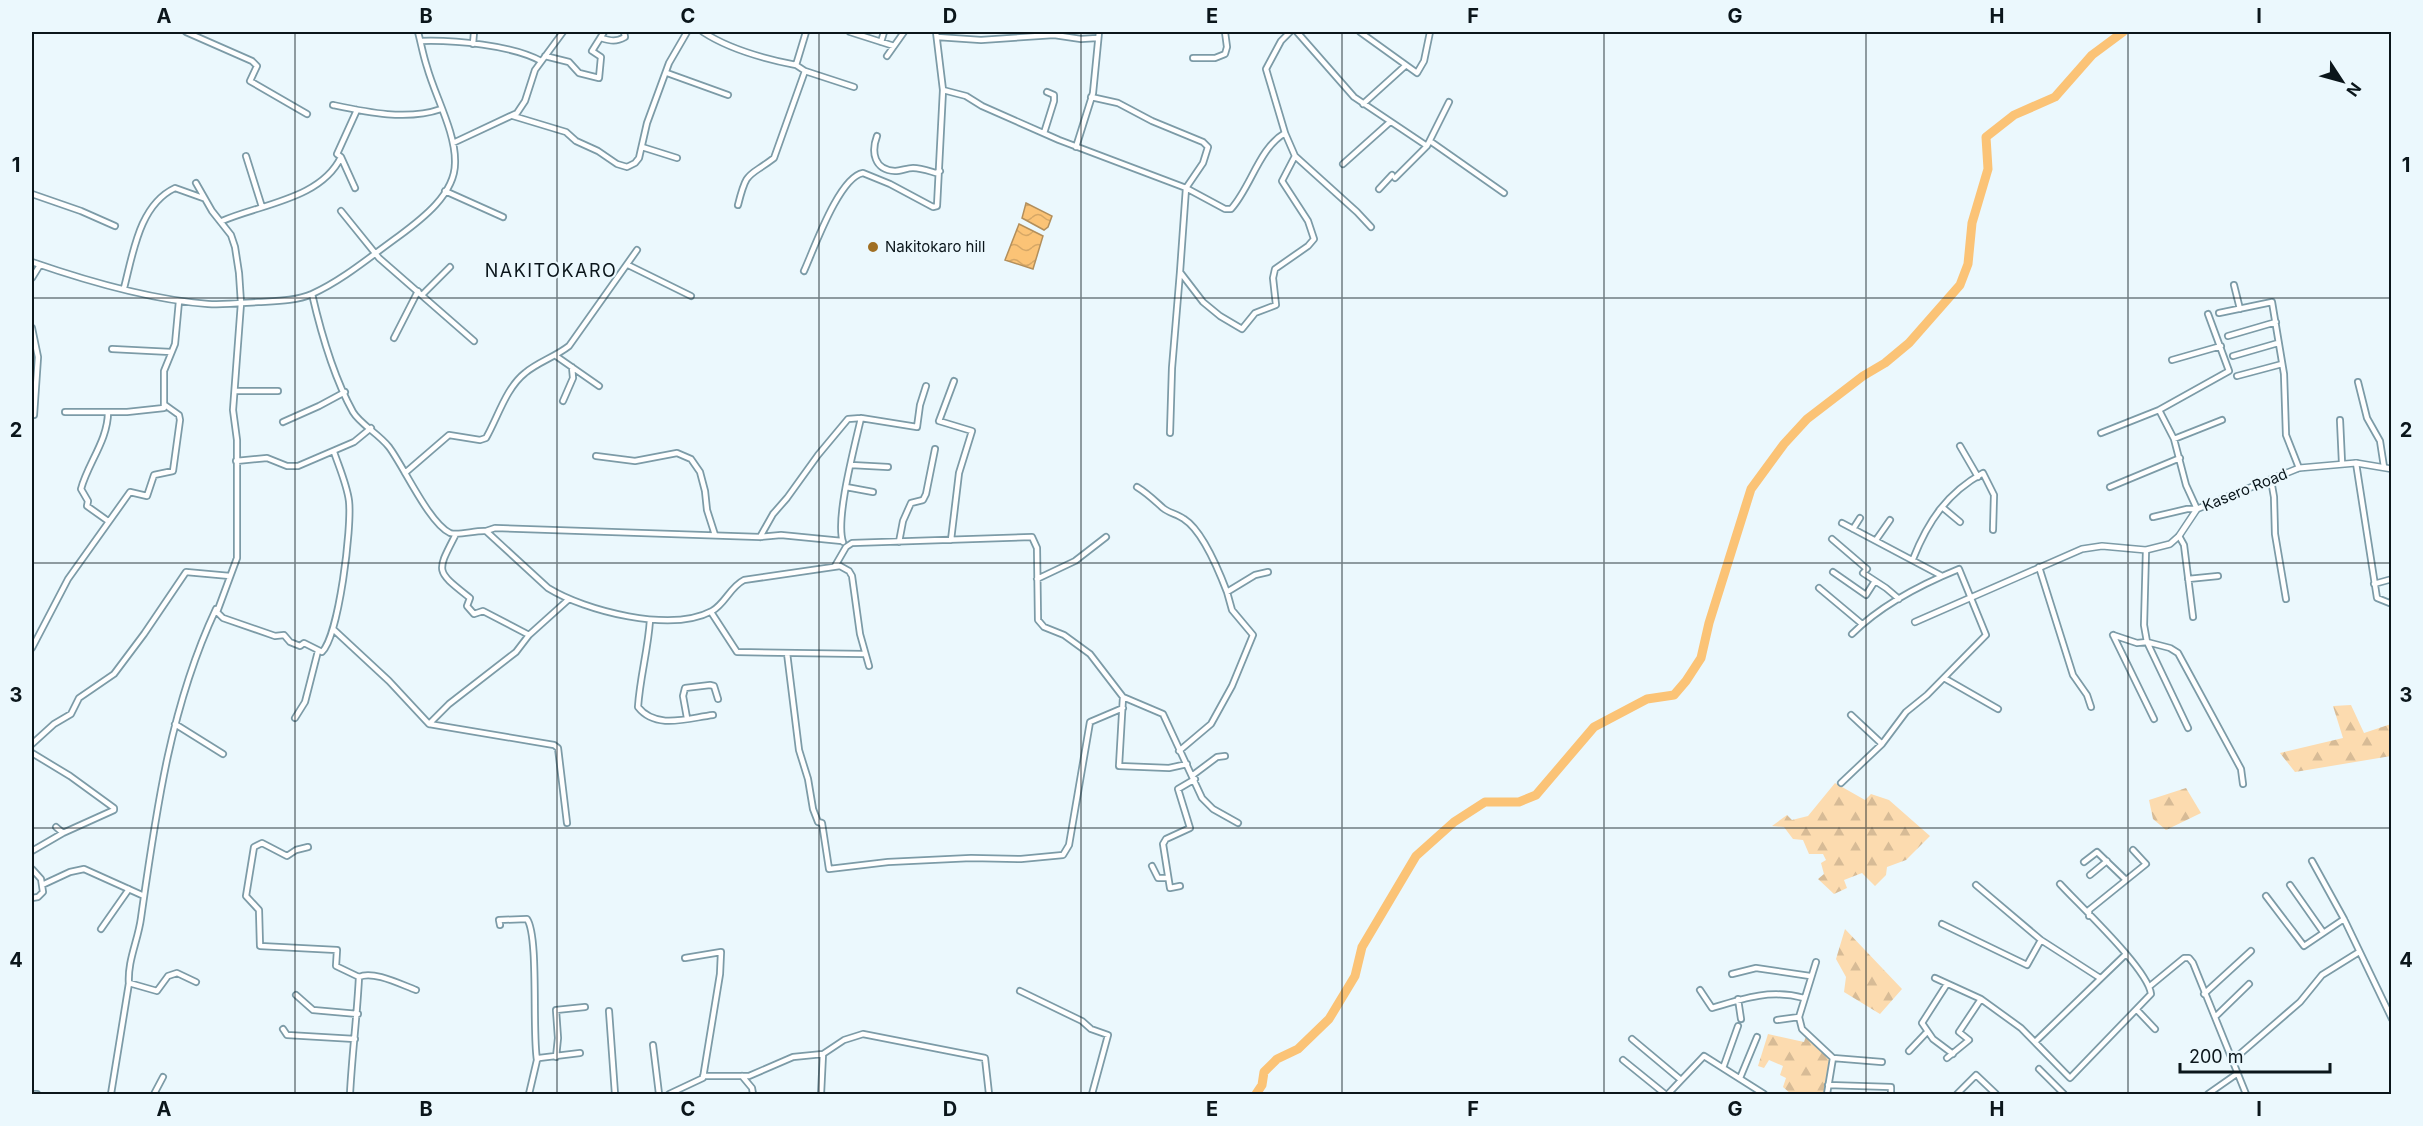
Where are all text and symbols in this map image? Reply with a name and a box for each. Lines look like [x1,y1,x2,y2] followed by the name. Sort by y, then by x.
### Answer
[157,4,172,28] text: A
[419,4,433,28] text: B
[681,4,695,28] text: C
[943,4,957,28] text: D
[1206,4,1218,28] text: E
[1467,4,1479,28] text: F
[1727,4,1743,28] text: G
[1990,4,2004,28] text: H
[2256,4,2262,28] text: I
[2312,51,2372,111] north arrow
[2342,79,2366,101] text: N
[12,153,20,177] text: 1
[2402,153,2410,177] text: 1
[885,237,985,256] place label: Nakitokaro hill
[866,240,880,254] marker: Nakitokaro hill
[485,260,617,281] district label: NAKITOKARO
[10,418,22,442] text: 2
[2400,418,2412,442] text: 2
[2200,464,2290,515] street label: Kasero Road
[10,683,22,707] text: 3
[2400,683,2412,707] text: 3
[9,948,23,972] text: 4
[2399,948,2413,972] text: 4
[2180,1036,2330,1074] scale bar
[2189,1046,2244,1067] text: 200 m
[157,1097,172,1121] text: A
[419,1097,433,1121] text: B
[681,1097,695,1121] text: C
[943,1097,957,1121] text: D
[1206,1097,1218,1121] text: E
[1467,1097,1479,1121] text: F
[1727,1097,1743,1121] text: G
[1990,1097,2004,1121] text: H
[2256,1097,2262,1121] text: I

